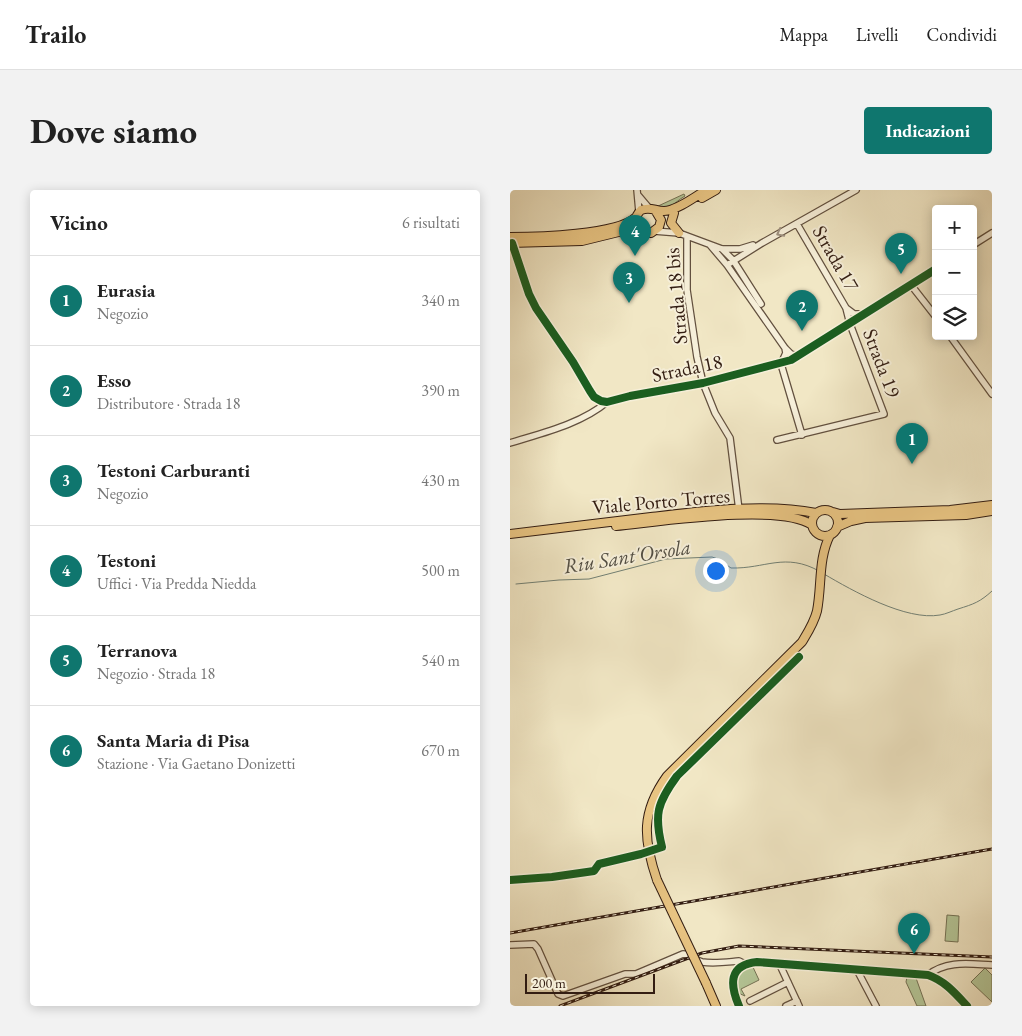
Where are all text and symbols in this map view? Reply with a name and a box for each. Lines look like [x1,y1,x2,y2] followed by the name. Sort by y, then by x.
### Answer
[25,19,86,50] text: Trailo
[779,23,828,46] text: Mappa
[856,23,898,46] text: Livelli
[926,23,997,46] text: Condividi
[864,107,992,154] button: Indicazioni
[30,108,197,153] text: Dove siamo
[932,205,977,340] map controls
[932,205,977,250] button: +
[50,209,108,236] text: Vicino
[402,212,460,233] text: 6 risultati
[619,215,651,256] pin: 4
[807,221,865,296] street label: Strada 17
[776,227,785,237] one-way arrow
[885,233,917,274] pin: 5
[659,246,693,346] street label: Strada 18 bis
[932,250,977,295] button: −
[613,262,645,303] pin: 3
[97,278,155,303] text: Eurasia
[62,290,70,311] text: 1
[421,290,460,311] text: 340 m
[786,290,818,331] pin: 2
[932,295,977,340] button: layers
[97,303,148,324] text: Negozio
[857,325,907,401] street label: Strada 19
[649,348,725,388] street label: Strada 18
[97,368,131,393] text: Esso
[62,380,70,401] text: 2
[421,380,460,401] text: 390 m
[97,393,240,414] text: Distributore · Strada 18
[896,423,928,464] pin: 1
[97,458,250,483] text: Testoni Carburanti
[62,470,70,491] text: 3
[421,470,460,491] text: 430 m
[591,482,731,520] street label: Viale Porto Torres
[97,483,148,504] text: Negozio
[561,533,693,579] water label: Riu Sant'Orsola
[97,548,156,573] text: Testoni
[703,558,729,584] your location
[62,560,70,581] text: 4
[421,560,460,581] text: 500 m
[97,573,256,594] text: Uffici · Via Predda Niedda
[97,638,177,663] text: Terranova
[62,650,70,671] text: 5
[421,650,460,671] text: 540 m
[97,663,215,684] text: Negozio · Strada 18
[97,728,250,753] text: Santa Maria di Pisa
[62,740,70,761] text: 6
[421,740,460,761] text: 670 m
[97,753,295,774] text: Stazione · Via Gaetano Donizetti
[898,913,930,954] pin: 6
[525,971,655,994] scale bar
[532,974,566,992] text: 200 m

